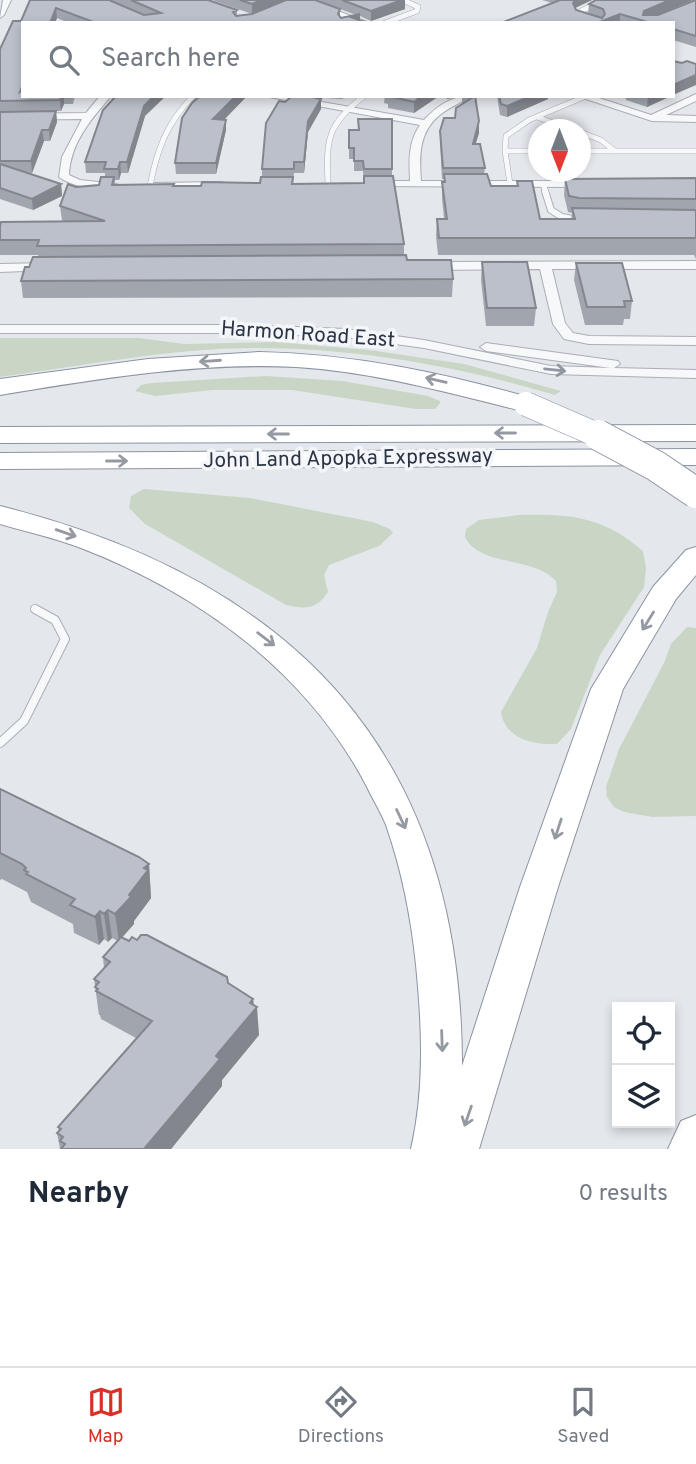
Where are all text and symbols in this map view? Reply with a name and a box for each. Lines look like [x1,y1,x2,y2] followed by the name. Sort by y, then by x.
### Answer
[21,21,675,98] search box
[45,41,83,79] icon: search
[101,43,240,76] text: Search here
[528,119,591,182] north arrow
[220,315,396,355] street label: Harmon Road East
[199,355,222,368] one-way arrow
[543,364,566,377] one-way arrow
[425,373,448,386] one-way arrow
[494,426,517,440] one-way arrow
[267,427,290,441] one-way arrow
[203,443,493,475] street label: John Land Apopka Expressway
[105,454,128,468] one-way arrow
[55,527,77,540] one-way arrow
[640,610,654,630] one-way arrow
[256,631,274,646] one-way arrow
[395,808,408,829] one-way arrow
[551,817,563,839] one-way arrow
[612,1002,675,1128] map controls
[612,1002,675,1065] button: locate
[435,1029,448,1052] one-way arrow
[612,1065,675,1128] button: layers
[461,1105,474,1127] one-way arrow
[28,1176,129,1213] text: Nearby
[579,1180,668,1209] text: 0 results
[87,1383,125,1449] tab: Map
[298,1383,384,1449] tab: Directions
[557,1383,609,1449] tab: Saved

